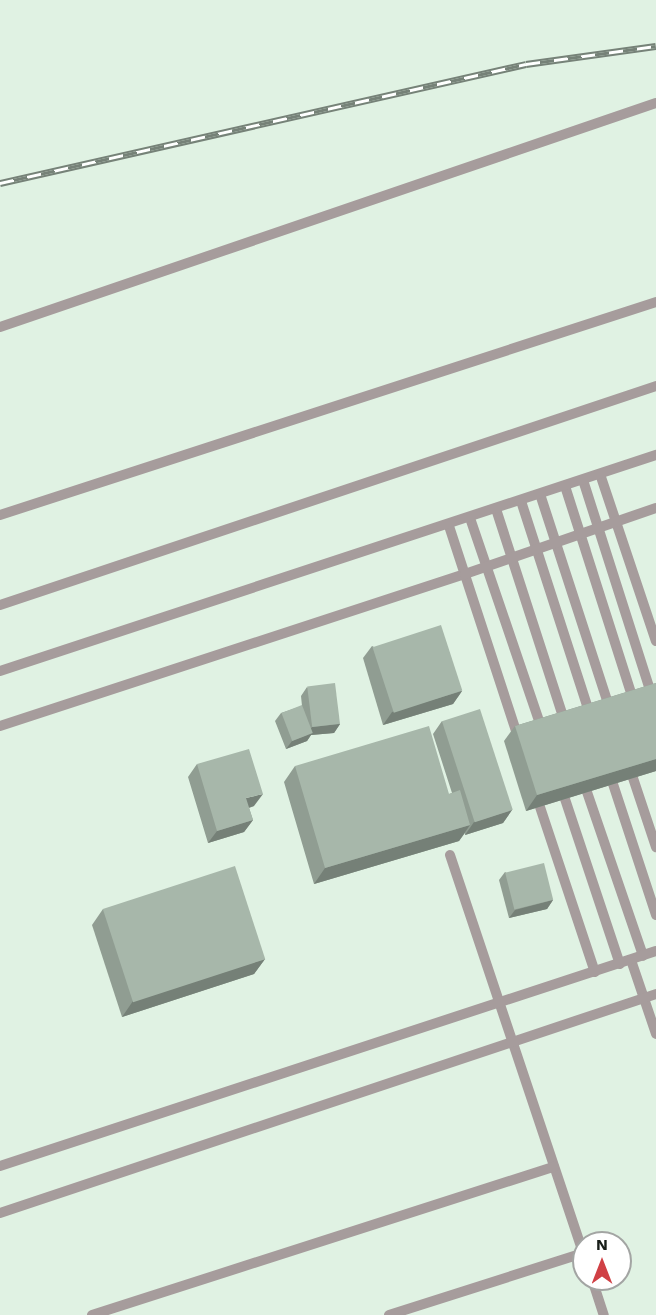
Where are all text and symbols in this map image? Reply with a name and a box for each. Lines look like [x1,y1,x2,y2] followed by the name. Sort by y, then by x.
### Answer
[572,1231,632,1291] north arrow
[596,1235,608,1254] text: N

